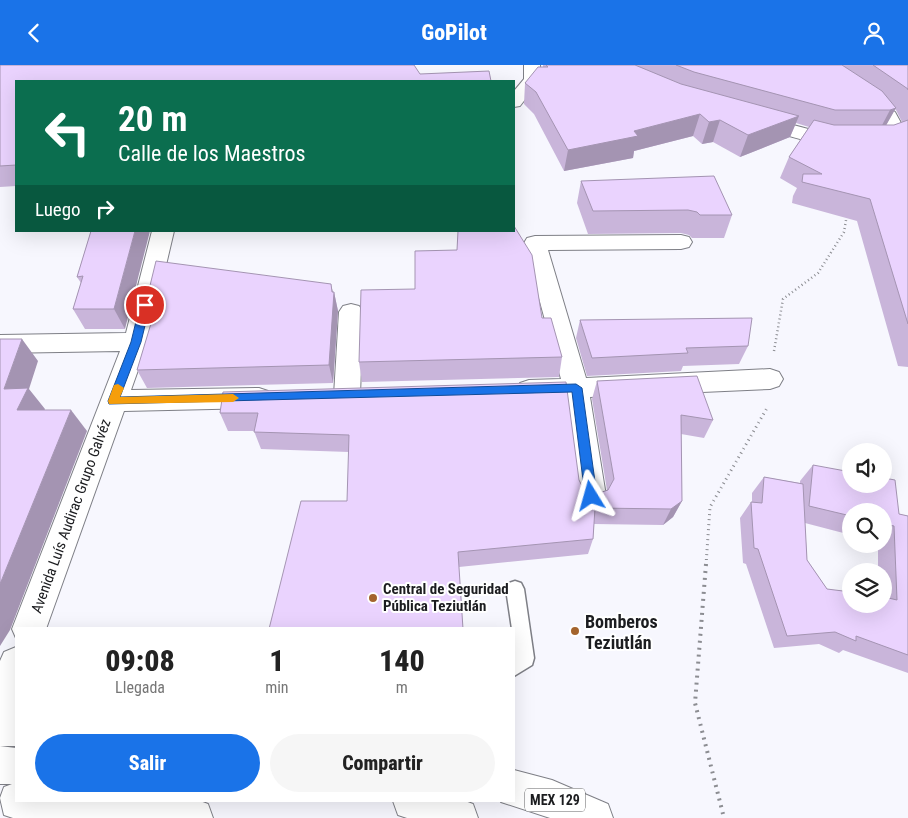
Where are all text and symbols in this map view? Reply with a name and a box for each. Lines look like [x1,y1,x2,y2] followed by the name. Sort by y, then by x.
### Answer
[20,19,48,47] icon: back
[860,19,888,47] icon: person
[421,20,487,45] text: GoPilot
[118,99,187,140] text: 20 m
[35,100,100,165] icon: left
[118,141,306,166] text: Calle de los Maestros
[91,195,119,223] icon: right
[35,198,81,221] text: Luego
[124,284,166,326] pin
[131,291,159,319] icon: arrive
[27,416,115,616] street label: Avenida Luís Audirac Grupo Galvéz
[842,443,892,613] map controls
[842,443,892,493] button: sound
[564,469,616,521] position arrow
[842,503,892,553] button: search
[842,563,892,613] button: layers
[383,580,509,615] place label: Central de Seguridad Pública Teziutlán
[367,592,379,604] marker: Central de Seguridad Pública Teziutlán
[585,611,658,653] place label: Bomberos Teziutlán
[569,625,581,637] marker: Bomberos Teziutlán
[105,643,175,678] text: 09:08
[269,643,284,678] text: 1
[379,643,425,678] text: 140
[115,678,165,697] text: Llegada
[265,678,289,697] text: min
[396,678,408,697] text: m
[35,734,260,792] button: Salir
[270,734,495,792] button: Compartir
[525,789,585,811] road number: MEX 129

